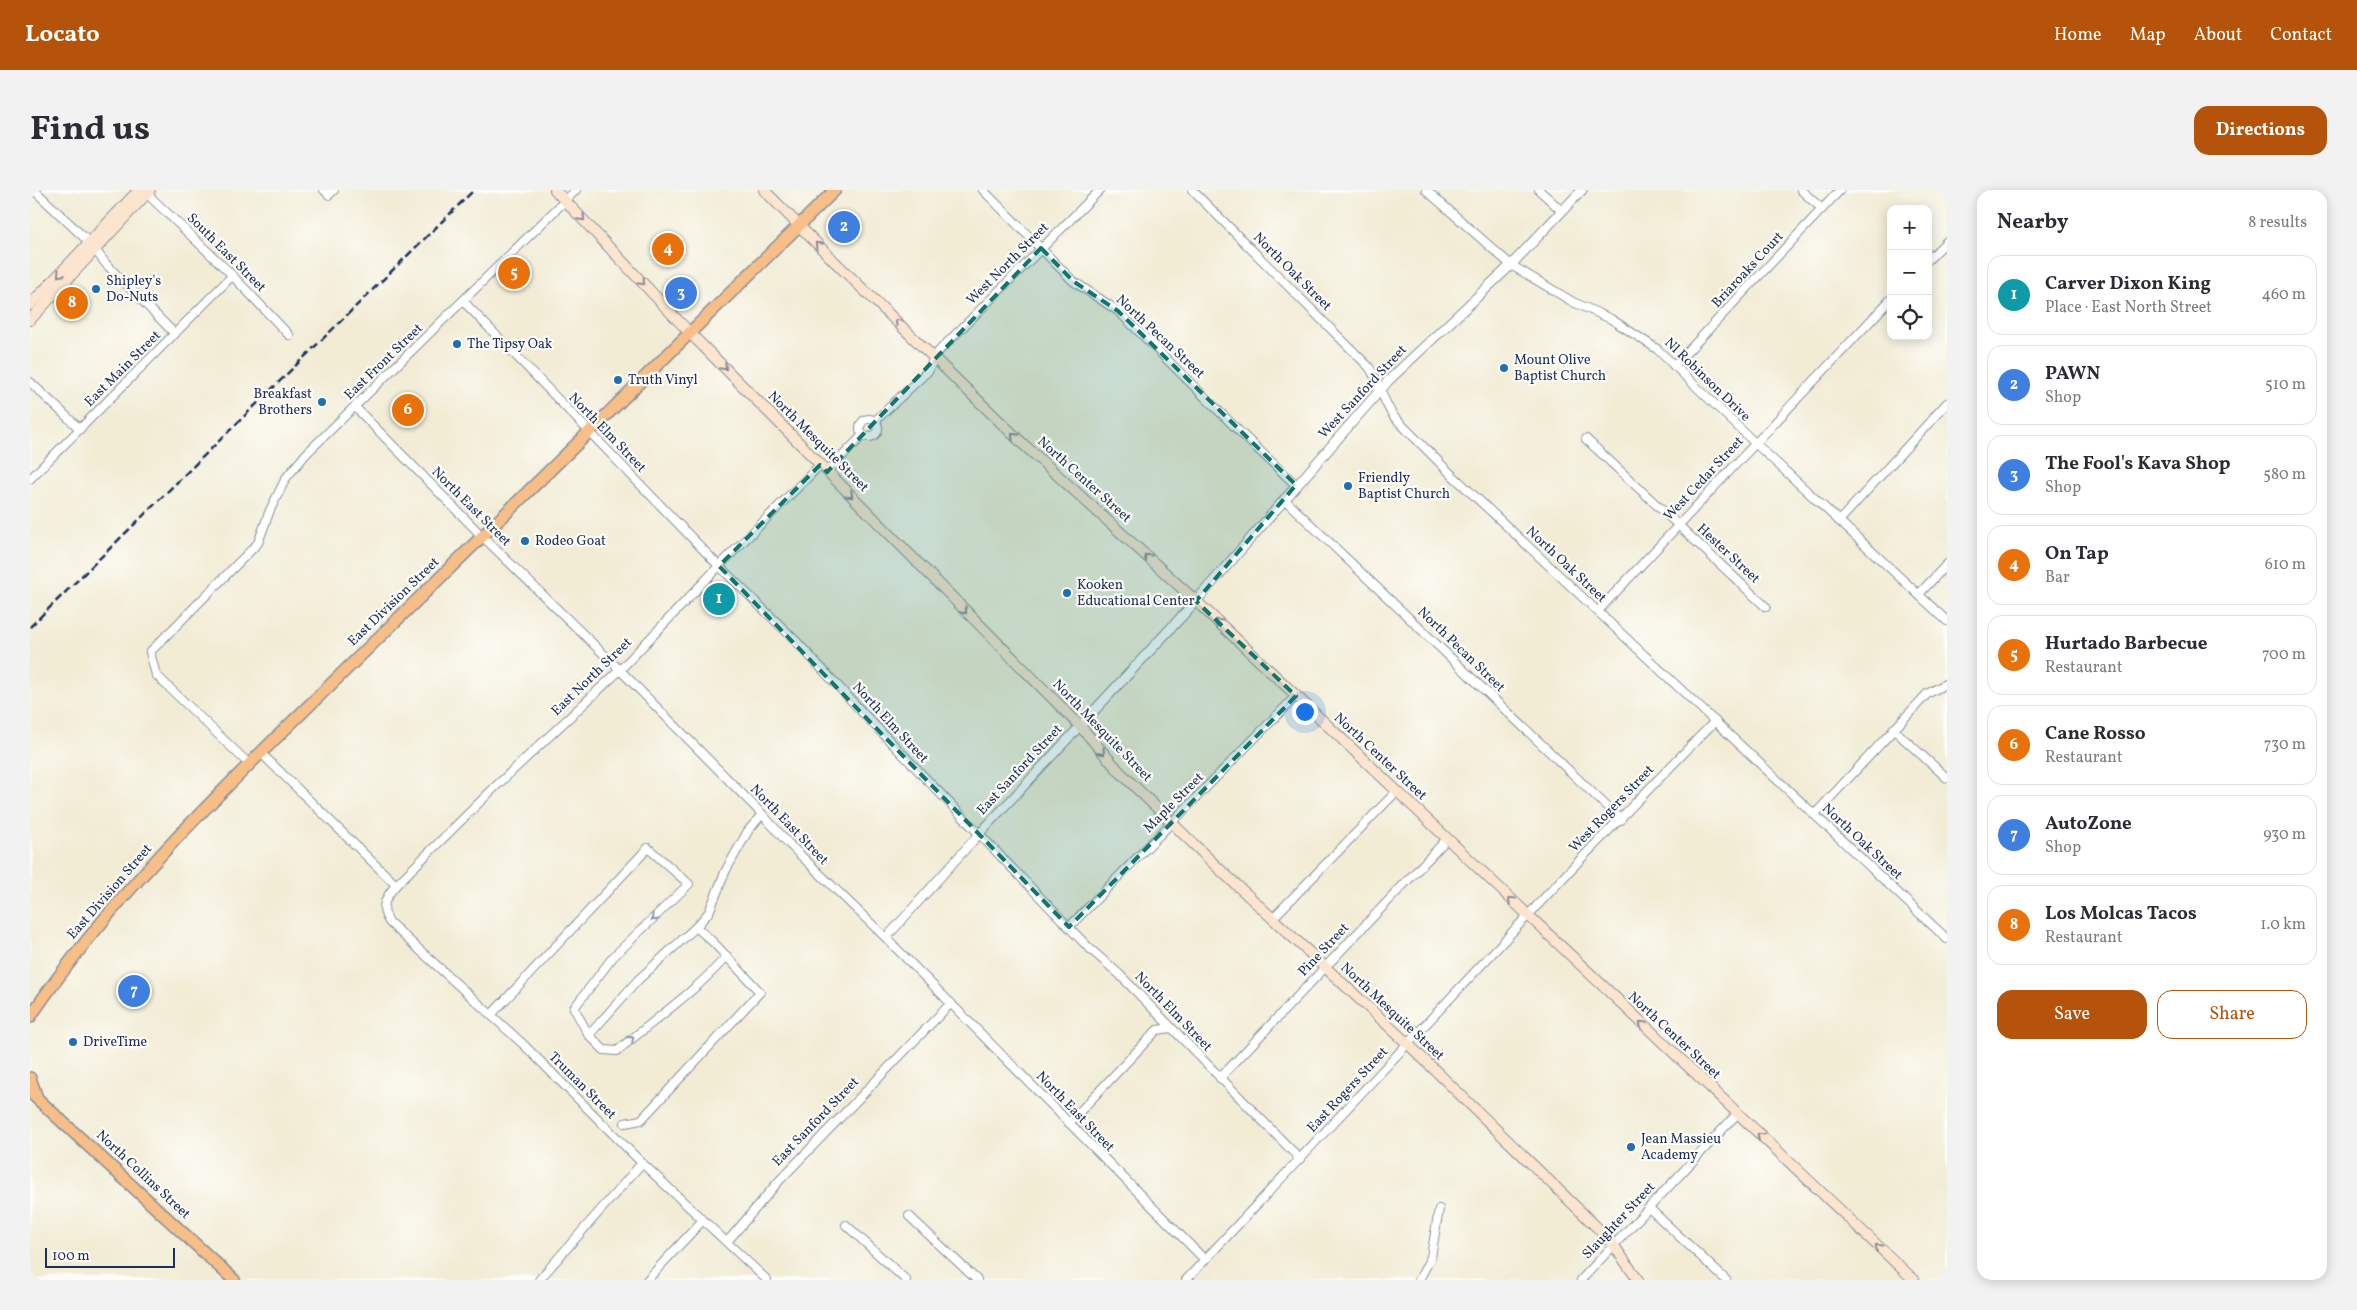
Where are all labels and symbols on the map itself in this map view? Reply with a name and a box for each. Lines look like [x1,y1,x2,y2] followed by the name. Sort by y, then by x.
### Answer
[828,208,860,246] pin: 2
[182,209,270,297] street label: South East Street
[576,212,585,221] one-way arrow
[962,218,1054,310] street label: West North Street
[1248,228,1336,316] street label: North Oak Street
[1708,228,1788,312] street label: Briaroaks Court
[652,230,684,268] pin: 4
[815,242,824,251] one-way arrow
[498,254,530,292] pin: 5
[57,268,66,277] one-way arrow
[106,272,161,307] place label: Shipley's Do-Nuts
[665,274,697,312] pin: 3
[636,276,645,285] one-way arrow
[90,283,102,295] marker: Shipley's Do-Nuts
[56,284,88,322] pin: 8
[1111,291,1209,383] street label: North Pecan Street
[340,319,428,404] street label: East Front Street
[895,319,904,328] one-way arrow
[81,326,166,411] street label: East Main Street
[1660,334,1754,426] street label: Nl Robinson Drive
[467,335,553,354] place label: The Tipsy Oak
[451,338,463,350] marker: The Tipsy Oak
[1315,341,1412,443] street label: West Sanford Street
[1514,351,1606,386] place label: Mount Olive Baptist Church
[718,361,727,370] one-way arrow
[1498,362,1510,374] marker: Mount Olive Baptist Church
[628,371,698,390] place label: Truth Vinyl
[612,374,624,386] marker: Truth Vinyl
[254,385,312,420] place label: Breakfast Brothers
[763,387,873,497] street label: North Mesquite Street
[564,389,650,477] street label: North Elm Street
[392,391,424,429] pin: 6
[316,396,328,408] marker: Breakfast Brothers
[1011,432,1020,441] one-way arrow
[1033,433,1135,527] street label: North Center Street
[1660,433,1748,525] street label: West Cedar Street
[427,463,515,551] street label: North East Street
[1358,469,1450,504] place label: Friendly Baptist Church
[1342,480,1354,492] marker: Friendly Baptist Church
[844,489,853,498] one-way arrow
[1692,520,1764,588] street label: Hester Street
[1521,523,1611,607] street label: North Oak Street
[535,532,606,551] place label: Rodeo Goat
[519,535,531,547] marker: Rodeo Goat
[344,553,444,651] street label: East Division Street
[1144,554,1153,563] one-way arrow
[1077,576,1195,611] place label: Kooken Educational Center
[703,580,735,618] pin: 1
[1061,587,1073,599] marker: Kooken Educational Center
[1413,603,1509,697] street label: North Pecan Street
[958,605,967,614] one-way arrow
[1215,619,1224,628] one-way arrow
[547,633,637,720] street label: East North Street
[1048,676,1156,786] street label: North Mesquite Street
[848,678,933,768] street label: North Elm Street
[1292,699,1318,725] your location
[1329,709,1431,805] street label: North Center Street
[973,720,1067,820] street label: East Sanford Street
[1096,747,1105,756] one-way arrow
[1565,761,1659,857] street label: West Rogers Street
[1140,769,1208,837] street label: Maple Street
[746,780,833,870] street label: North East Street
[1817,800,1907,884] street label: North Oak Street
[63,840,157,944] street label: East Division Street
[1508,897,1517,906] one-way arrow
[650,912,659,921] one-way arrow
[1294,919,1354,981] street label: Pine Street
[1336,959,1448,1065] street label: North Mesquite Street
[1130,968,1216,1056] street label: North Elm Street
[118,972,150,1010] pin: 7
[1623,988,1725,1084] street label: North Center Street
[1638,1021,1647,1030] one-way arrow
[83,1033,148,1052] place label: DriveTime
[67,1036,79,1048] marker: DriveTime
[626,1036,635,1045] one-way arrow
[1303,1043,1393,1137] street label: East Rogers Street
[544,1048,620,1124] street label: Truman Street
[1032,1067,1119,1157] street label: North East Street
[768,1073,864,1171] street label: East Sanford Street
[92,1126,194,1224] street label: North Collins Street
[1641,1130,1721,1165] place label: Jean Massieu Academy
[1756,1133,1765,1142] one-way arrow
[1625,1141,1637,1153] marker: Jean Massieu Academy
[1578,1178,1660,1264] street label: Slaughter Street
[1875,1244,1884,1253] one-way arrow
[45,1245,175,1268] scale bar

